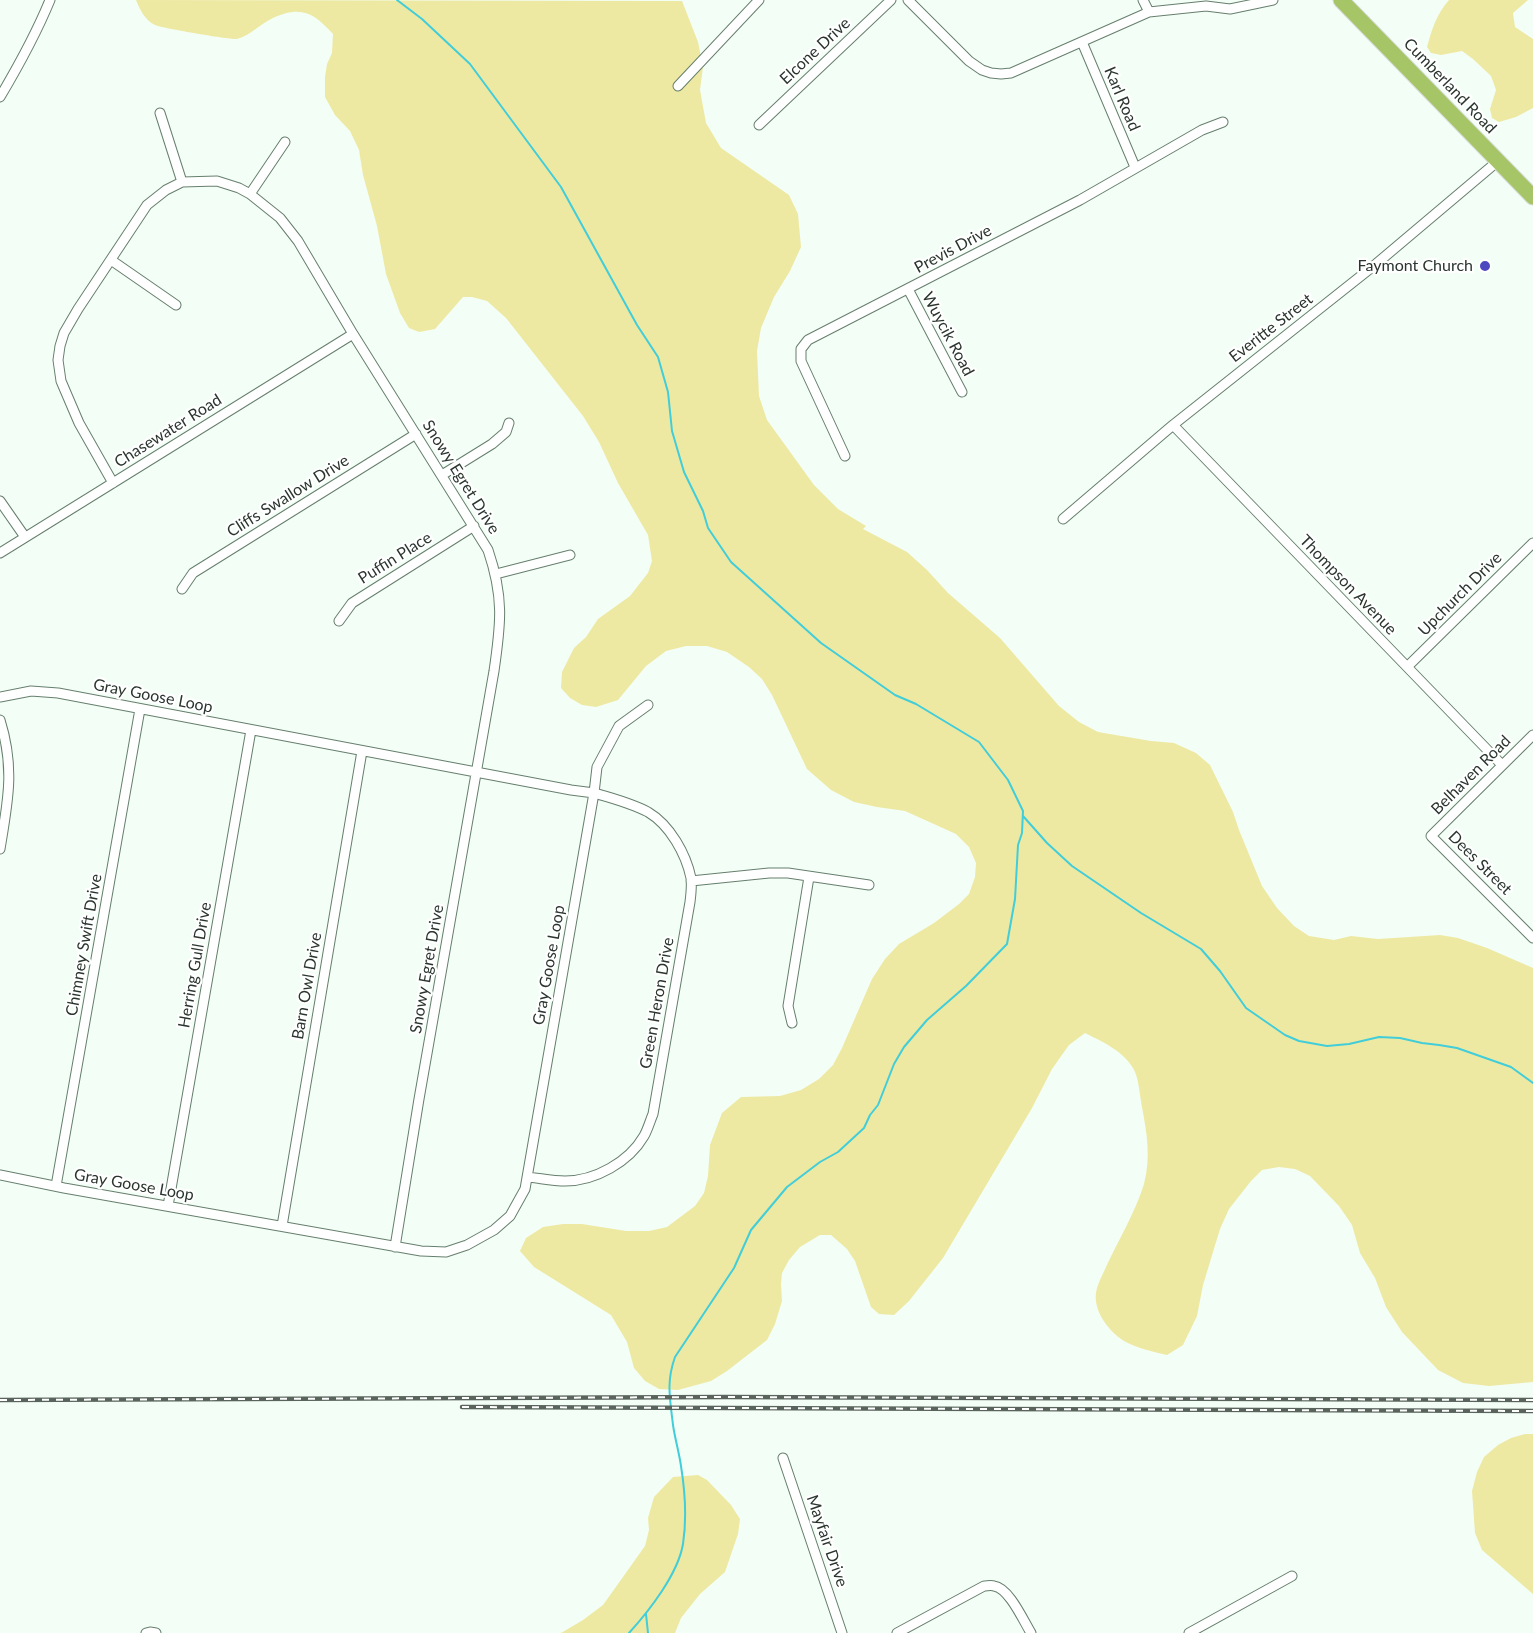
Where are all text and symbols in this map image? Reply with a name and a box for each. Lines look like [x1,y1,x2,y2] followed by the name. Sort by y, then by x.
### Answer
[776,14,854,88] street label: Elcone Drive
[1400,34,1500,138] street label: Cumberland Road
[1100,64,1144,134] street label: Karl Road
[911,221,995,277] street label: Previs Drive
[1358,256,1473,276] place label: Faymont Church
[1478,259,1492,273] marker: Faymont Church
[918,289,978,379] street label: Wuycik Road
[1225,289,1317,367] street label: Everitte Street
[111,390,225,472] street label: Chasewater Road
[418,417,504,537] street label: Snowy Egret Drive
[223,451,353,541] street label: Cliffs Swallow Drive
[355,528,435,588] street label: Puffin Place
[1295,531,1401,639] street label: Thompson Avenue
[1414,548,1506,640] street label: Upchurch Drive
[92,675,214,717] street label: Gray Goose Loop
[1427,731,1515,819] street label: Belhaven Road
[1444,827,1516,899] street label: Dees Street
[62,872,106,1018] street label: Chimney Swift Drive
[174,901,216,1029] street label: Herring Gull Drive
[406,903,448,1035] street label: Snowy Egret Drive
[529,904,569,1026] street label: Gray Goose Loop
[288,931,326,1041] street label: Barn Owl Drive
[636,936,678,1070] street label: Green Heron Drive
[73,1165,195,1205] street label: Gray Goose Loop
[802,1492,852,1590] street label: Mayfair Drive

